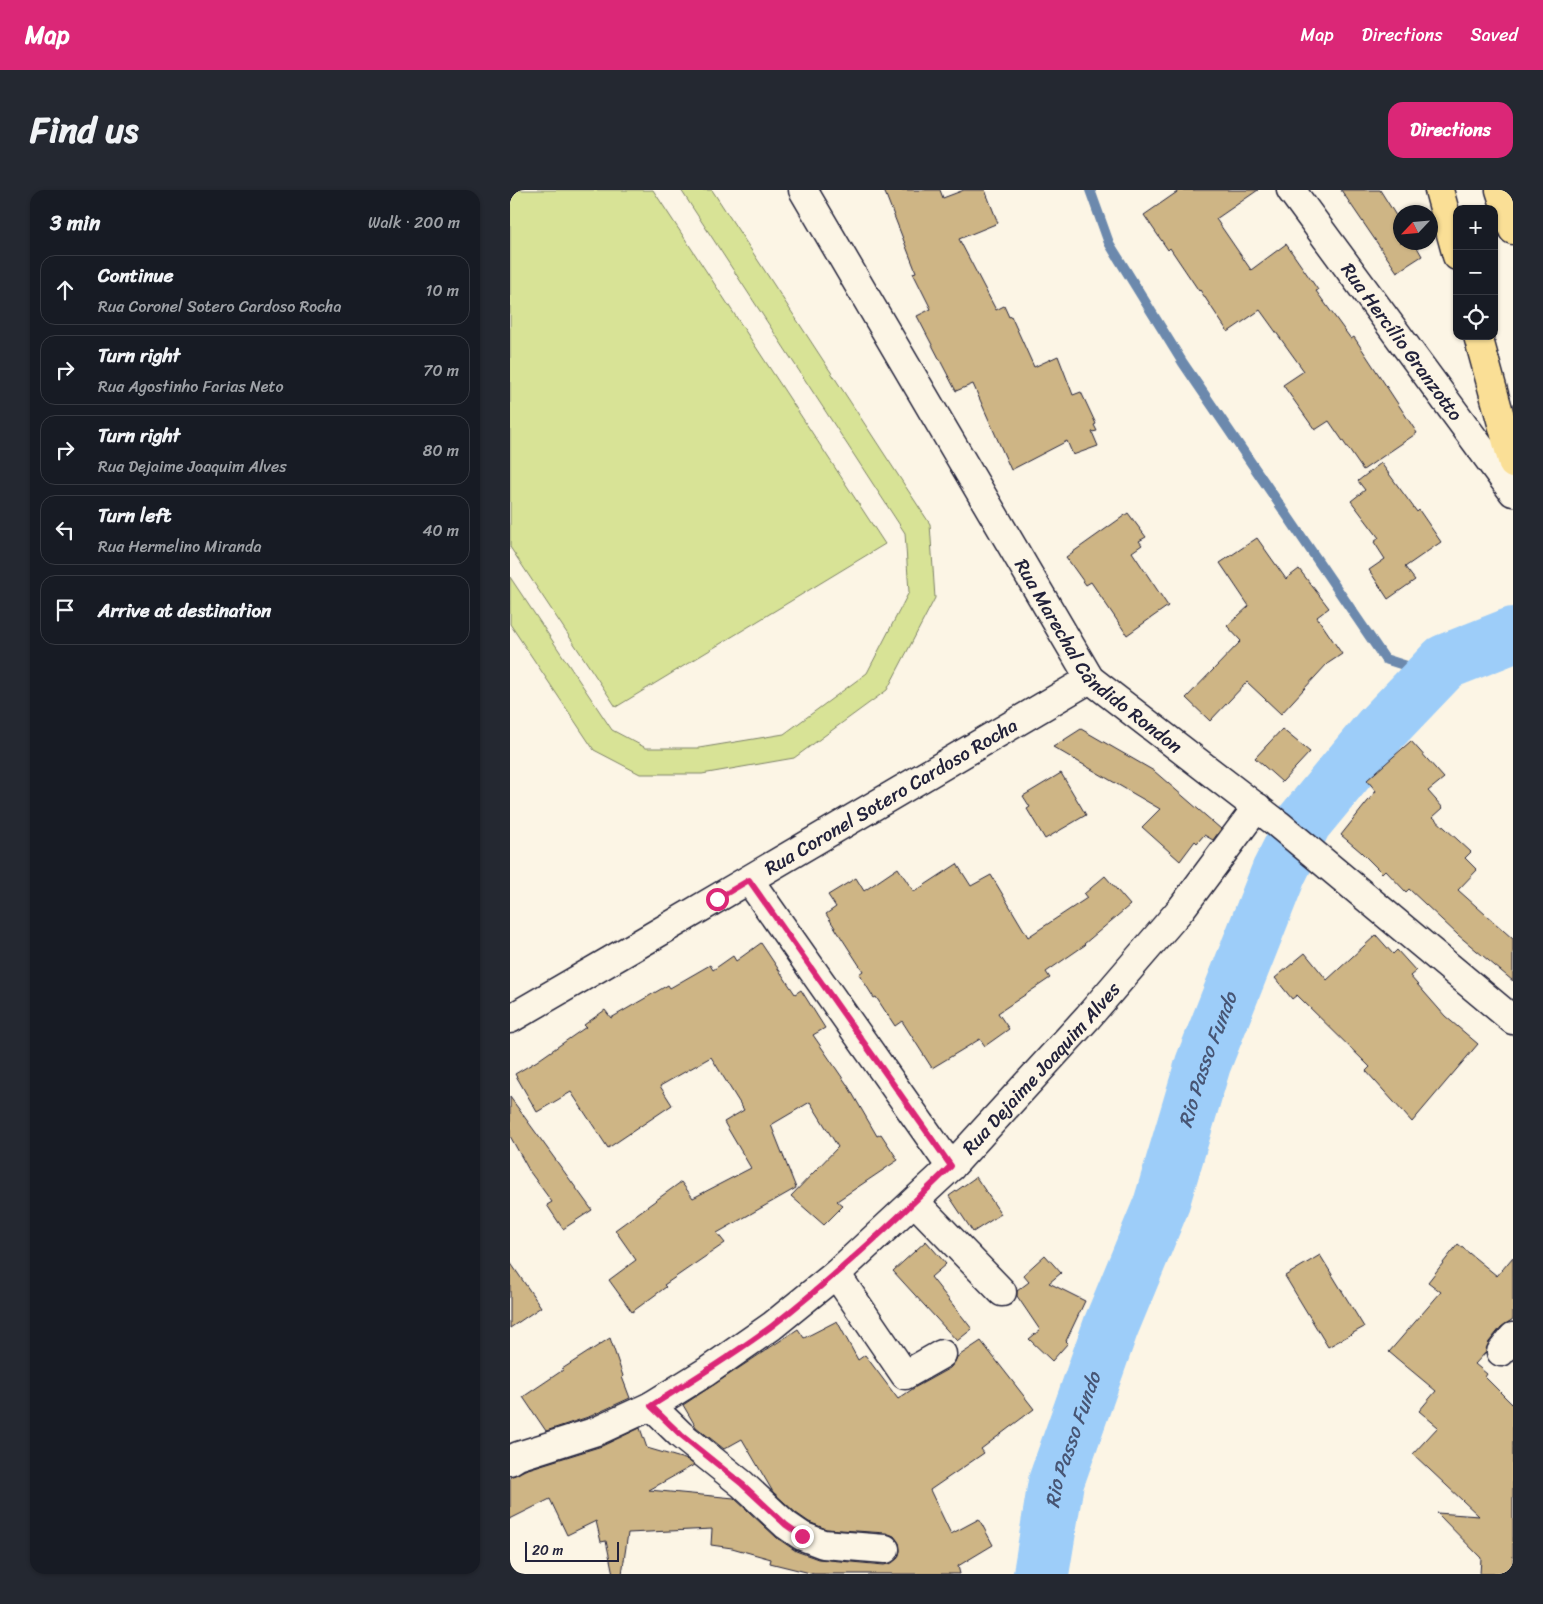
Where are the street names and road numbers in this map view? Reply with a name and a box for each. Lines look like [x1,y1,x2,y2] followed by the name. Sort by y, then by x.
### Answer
[1333,255,1472,428] street label: Rua Hercílio Granzotto
[1006,552,1190,762] street label: Rua Marechal Cândido Rondon
[757,708,1024,884] street label: Rua Coronel Sotero Cardoso Rocha
[953,974,1128,1162] street label: Rua Dejaime Joaquim Alves

